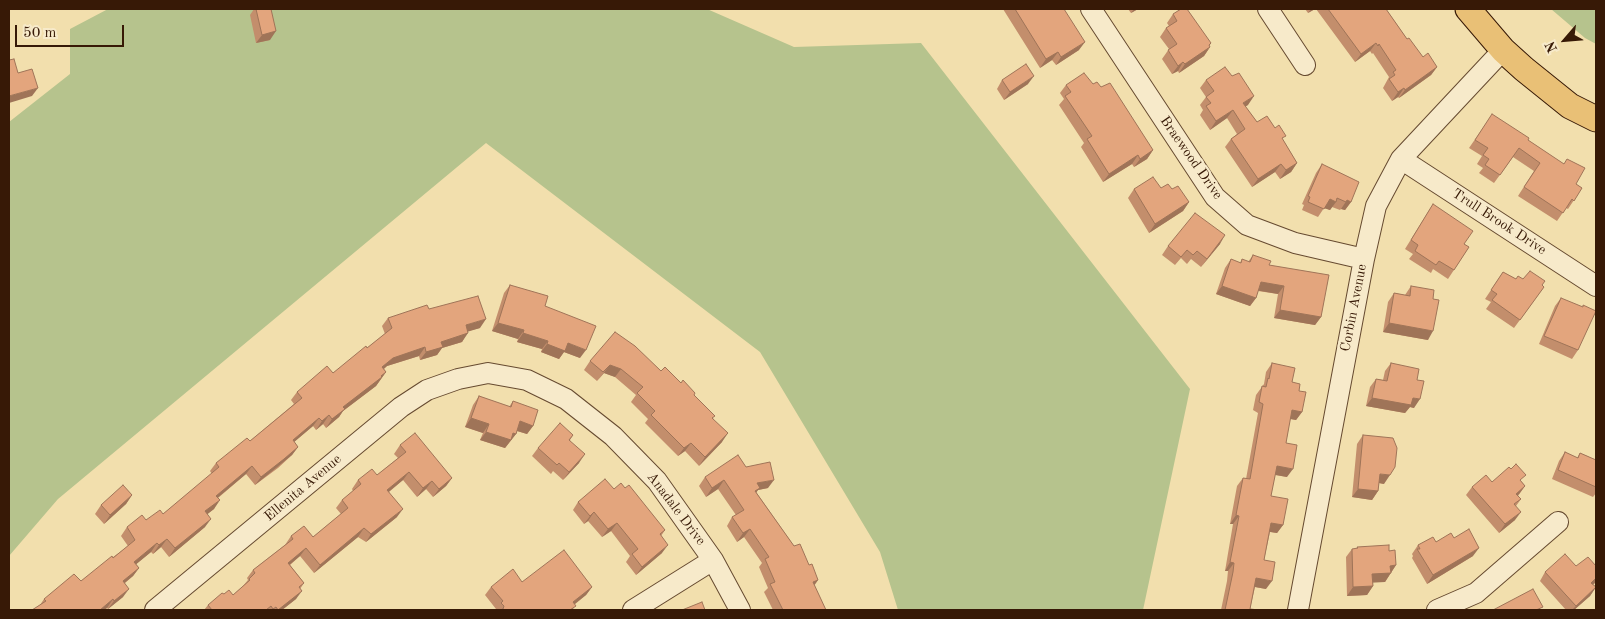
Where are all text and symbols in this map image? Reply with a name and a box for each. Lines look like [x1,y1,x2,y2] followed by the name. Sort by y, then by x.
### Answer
[18,15,126,47] scale bar
[1540,15,1590,65] north arrow
[23,26,57,41] text: 50 m
[1543,39,1560,55] text: N
[1156,113,1226,203] street label: Braewood Drive
[1449,185,1549,259] street label: Trull Brook Drive
[1337,263,1371,353] street label: Corbin Avenue
[261,451,345,525] street label: Ellenita Avenue
[643,469,709,549] street label: Anadale Drive

